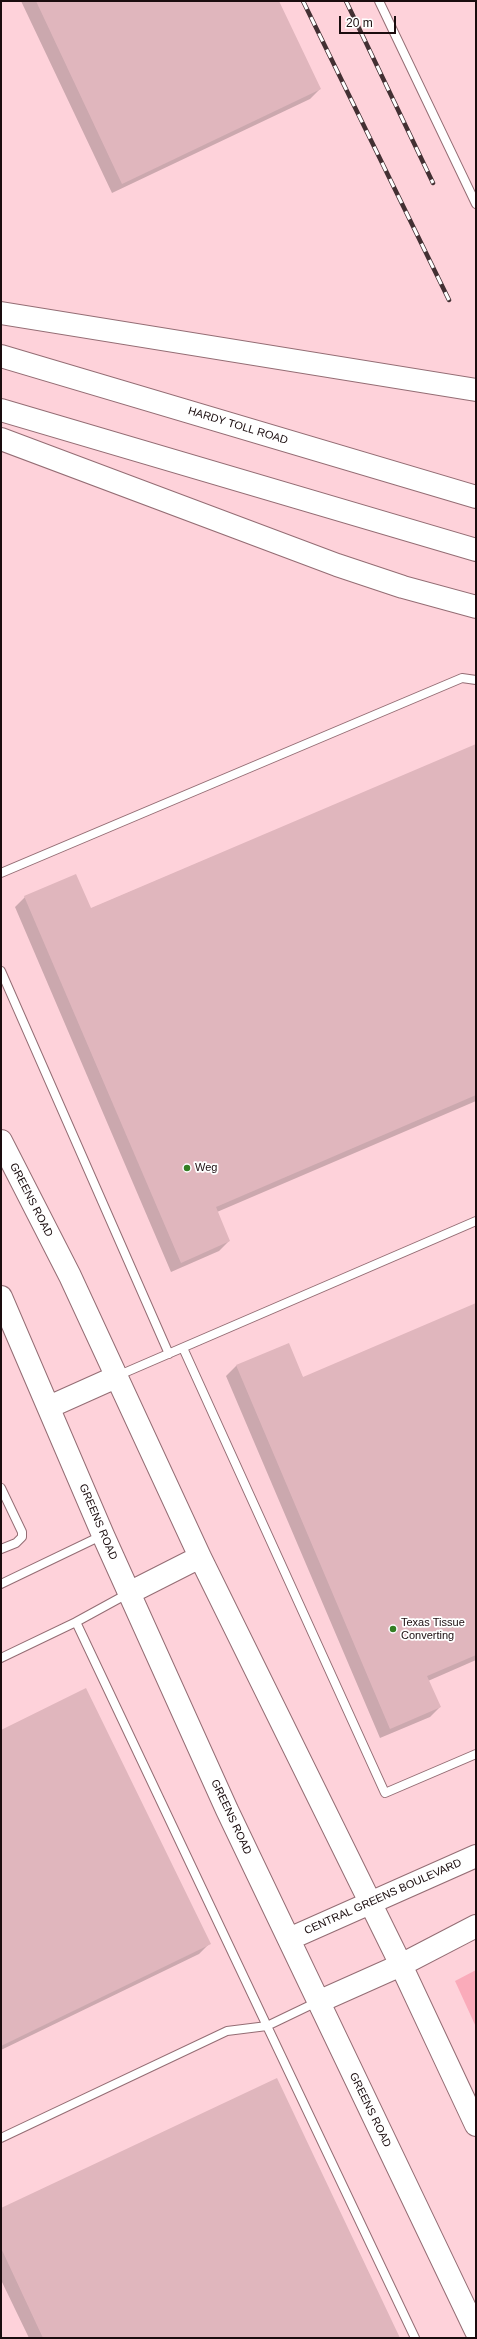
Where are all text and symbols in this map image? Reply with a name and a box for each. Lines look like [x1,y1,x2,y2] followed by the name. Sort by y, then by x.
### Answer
[341,8,398,34] scale bar
[346,16,373,30] text: 20 m
[186,405,290,447] street label: HARDY TOLL ROAD
[7,1161,55,1239] street label: GREENS ROAD
[195,1161,217,1175] place label: Weg
[182,1163,192,1173] marker: Weg
[76,1482,120,1562] street label: GREENS ROAD
[401,1616,465,1642] place label: Texas Tissue Converting
[388,1624,398,1634] marker: Texas Tissue Converting
[208,1777,254,1857] street label: GREENS ROAD
[302,1856,464,1938] street label: CENTRAL GREENS BOULEVARD
[346,2071,394,2149] street label: GREENS ROAD

